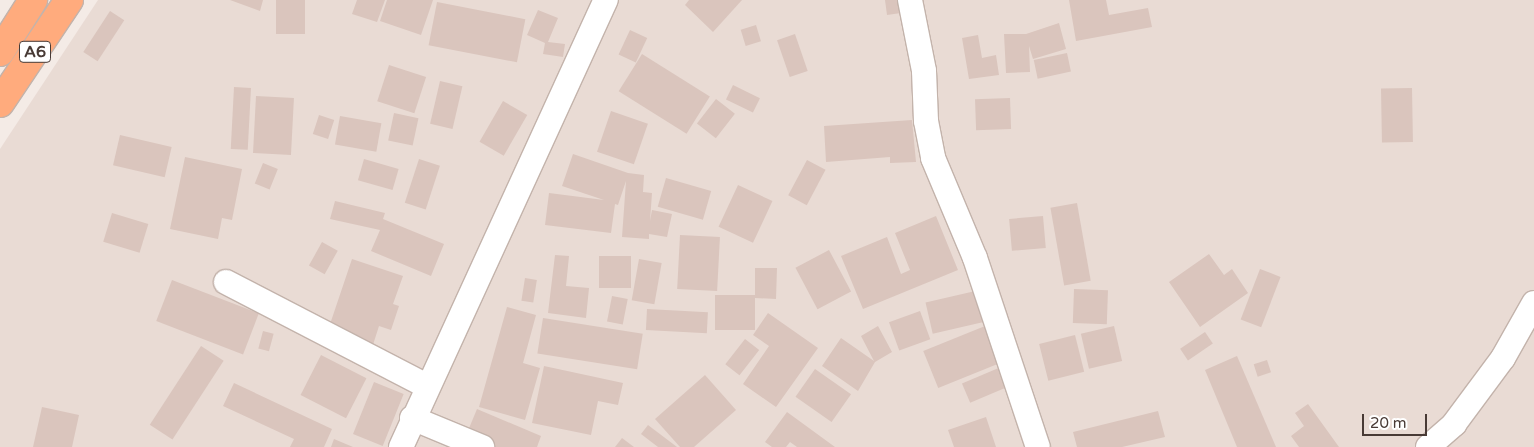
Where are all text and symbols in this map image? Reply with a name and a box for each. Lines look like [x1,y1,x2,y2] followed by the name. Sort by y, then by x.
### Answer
[19,38,51,66] road number: A6
[1364,404,1429,436] scale bar
[1370,414,1407,432] text: 20 m

